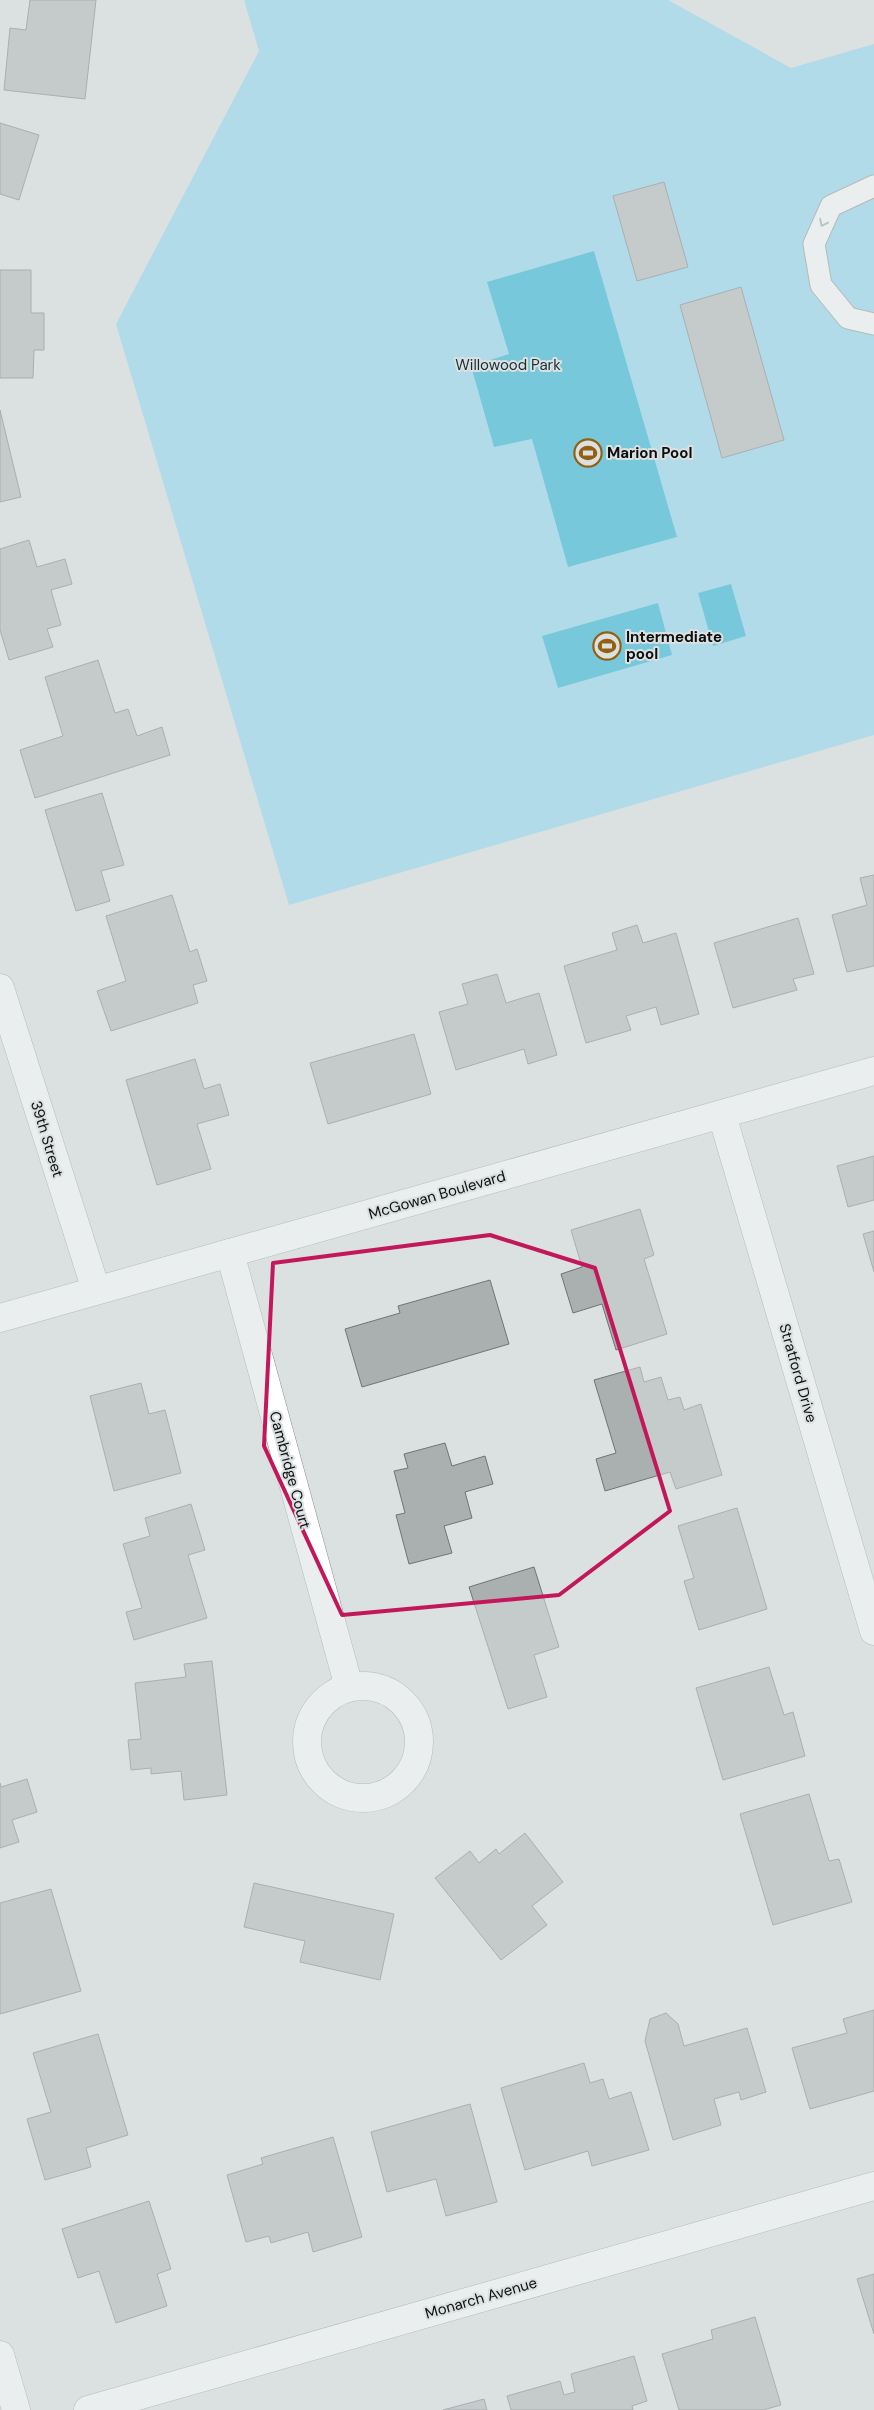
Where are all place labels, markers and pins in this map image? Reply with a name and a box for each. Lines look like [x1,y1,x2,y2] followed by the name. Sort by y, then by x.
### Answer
[573,438,603,468] sports icon: Marion Pool
[607,443,692,463] place label: Marion Pool
[626,627,722,664] place label: Intermediate pool
[592,631,622,661] sports icon: Intermediate pool

